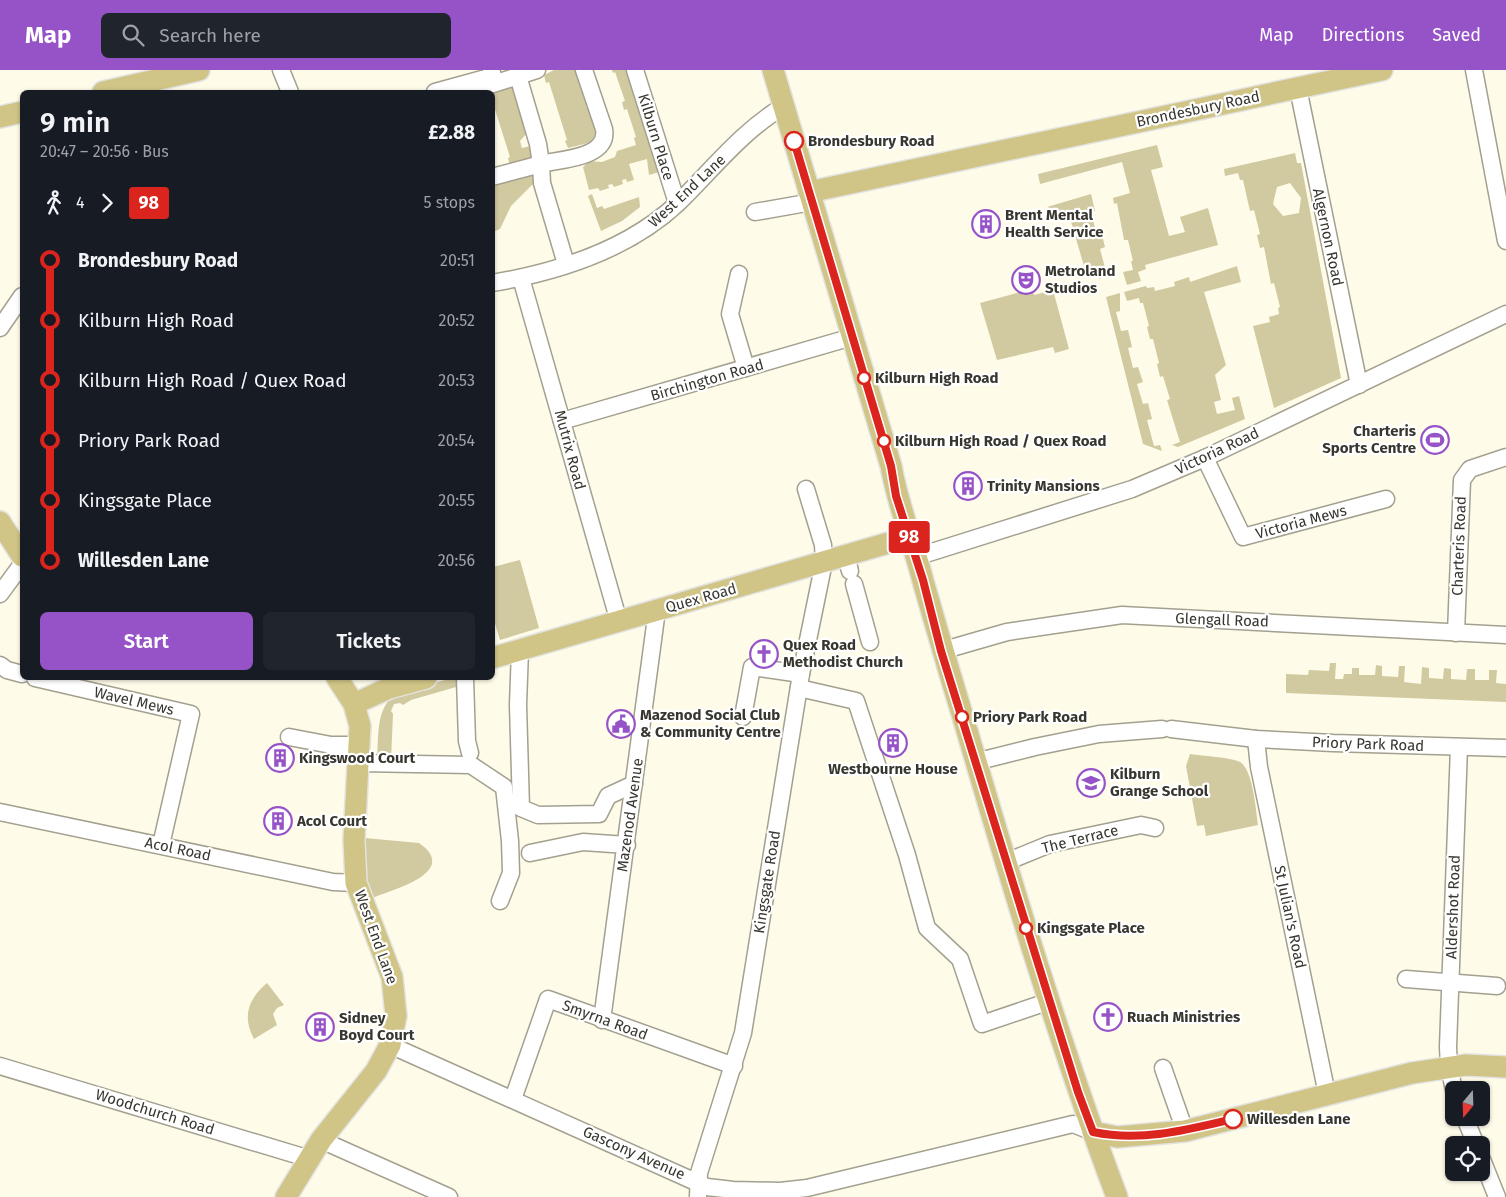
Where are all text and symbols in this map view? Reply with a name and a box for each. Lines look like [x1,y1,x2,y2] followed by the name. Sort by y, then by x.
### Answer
[101,13,451,58] search box
[25,21,71,49] text: Map
[119,21,147,49] icon: search
[159,24,261,47] text: Search here
[1259,24,1294,46] text: Map
[1322,24,1404,46] text: Directions
[1432,24,1481,46] text: Saved
[1135,87,1261,131] street label: Brondesbury Road
[634,91,678,183] street label: Kilburn Place
[40,106,110,139] text: 9 min
[428,121,475,144] text: £2.88
[784,131,804,151] marker: Brondesbury Road
[808,132,935,150] place label: Brondesbury Road
[40,142,169,161] text: 20:47 – 20:56 · Bus
[645,151,729,231] street label: West End Lane
[1309,187,1347,287] street label: Algernon Road
[40,189,68,217] icon: walk
[93,189,121,217] icon: forward
[139,192,159,214] text: 98
[76,193,85,212] text: 4
[423,193,475,212] text: 5 stops
[1005,206,1104,241] place label: Brent Mental Health Service
[971,209,1001,239] building icon: Brent Mental Health Service
[78,249,238,272] text: Brondesbury Road
[440,251,475,270] text: 20:51
[1045,262,1115,297] place label: Metroland Studios
[1011,265,1041,295] theatre icon: Metroland Studios
[78,309,234,332] text: Kilburn High Road
[439,311,475,330] text: 20:52
[648,355,766,405] street label: Birchington Road
[78,369,347,392] text: Kilburn High Road / Quex Road
[875,369,999,387] place label: Kilburn High Road
[438,371,475,390] text: 20:53
[857,371,871,385] marker: Kilburn High Road
[551,408,589,492] street label: Mutrix Road
[1322,422,1416,457] place label: Charteris Sports Centre
[1172,424,1262,478] street label: Victoria Road
[1420,425,1450,455] sports icon: Charteris Sports Centre
[78,429,220,452] text: Priory Park Road
[438,431,475,450] text: 20:54
[895,432,1107,450] place label: Kilburn High Road / Quex Road
[877,434,891,448] marker: Kilburn High Road / Quex Road
[953,471,983,501] building icon: Trinity Mansions
[987,477,1100,495] place label: Trinity Mansions
[78,489,212,512] text: Kingsgate Place
[438,491,475,510] text: 20:55
[1448,496,1470,596] street label: Charteris Road
[1254,501,1348,543] street label: Victoria Mews
[886,521,932,553] line badge: 98
[899,526,919,548] text: 98
[78,549,209,572] text: Willesden Lane
[438,551,475,570] text: 20:56
[663,579,739,617] street label: Quex Road
[1175,609,1269,631] street label: Glengall Road
[40,612,253,670] button: Start
[263,612,475,670] button: Tickets
[783,636,903,671] place label: Quex Road Methodist Church
[749,639,779,669] church icon: Quex Road Methodist Church
[92,683,176,719] street label: Wavel Mews
[640,706,781,741] place label: Mazenod Social Club & Community Centre
[973,708,1087,726] place label: Priory Park Road
[606,709,636,739] public building icon: Mazenod Social Club & Community Centre
[955,710,969,724] marker: Priory Park Road
[878,728,908,758] building icon: Westbourne House
[1312,733,1424,755] street label: Priory Park Road
[265,743,295,773] building icon: Kingswood Court
[299,749,416,767] place label: Kingswood Court
[613,757,647,873] street label: Mazenod Avenue
[828,760,958,778] place label: Westbourne House
[1110,765,1209,800] place label: Kilburn Grange School
[1076,768,1106,798] school or university icon: Kilburn Grange School
[263,806,293,836] building icon: Acol Court
[296,812,367,830] place label: Acol Court
[1040,821,1120,857] street label: The Terrace
[750,829,784,935] street label: Kingsgate Road
[143,833,213,865] street label: Acol Road
[1442,855,1464,959] street label: Aldershot Road
[1270,864,1310,970] street label: St Julian's Road
[351,887,401,987] street label: West End Lane
[1037,919,1145,937] place label: Kingsgate Place
[1019,921,1033,935] marker: Kingsgate Place
[560,996,650,1044] street label: Smyrna Road
[1093,1002,1123,1032] church icon: Ruach Ministries
[1127,1008,1240,1026] place label: Ruach Ministries
[339,1009,415,1044] place label: Sidney Boyd Court
[305,1012,335,1042] building icon: Sidney Boyd Court
[1445,1081,1490,1126] north arrow
[1445,1081,1490,1181] map controls
[93,1085,217,1139] street label: Woodchurch Road
[1223,1109,1243,1129] marker: Willesden Lane
[1247,1110,1351,1128] place label: Willesden Lane
[580,1122,688,1184] street label: Gascony Avenue
[1445,1136,1490,1181] button: locate

